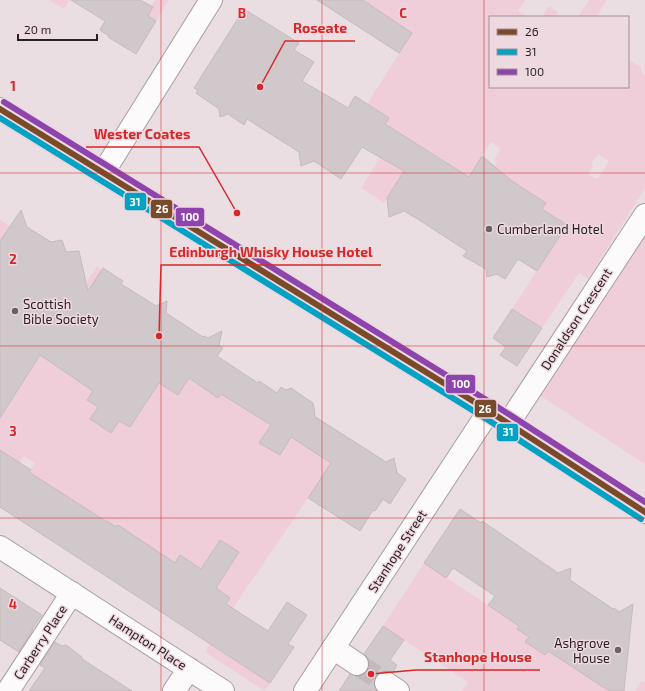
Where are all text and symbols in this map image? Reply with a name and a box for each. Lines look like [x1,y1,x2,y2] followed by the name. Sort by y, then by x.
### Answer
[238,5,246,21] text: B
[399,5,407,21] text: C
[285,15,355,41] callout: Roseate
[18,16,97,42] scale bar
[489,16,629,88] legend
[293,19,347,36] text: Roseate
[24,22,51,36] text: 20 m
[525,24,539,38] text: 26
[525,44,536,58] text: 31
[525,64,544,78] text: 100
[10,78,16,94] text: 1
[86,121,199,147] callout: Wester Coates
[94,125,190,142] text: Wester Coates
[124,192,147,211] line badge: 31
[130,195,141,208] text: 31
[150,199,173,219] line badge: 26
[156,202,169,215] text: 26
[175,207,205,227] line badge: 100
[181,210,199,223] text: 100
[497,221,604,237] place label: Cumberland Hotel
[484,224,494,234] marker: Cumberland Hotel
[161,239,381,265] callout: Edinburgh Whisky House Hotel
[169,243,373,260] text: Edinburgh Whisky House Hotel
[9,251,17,267] text: 2
[537,265,615,373] street label: Donaldson Crescent
[23,296,99,327] place label: Scottish Bible Society
[10,306,20,316] marker: Scottish Bible Society
[445,374,476,394] line badge: 100
[452,377,470,390] text: 100
[474,399,497,418] line badge: 26
[479,402,492,415] text: 26
[9,423,17,439] text: 3
[496,423,519,442] line badge: 31
[503,425,514,438] text: 31
[364,507,430,595] street label: Stanhope Street
[9,596,17,612] text: 4
[10,602,70,682] street label: Carberry Place
[106,611,190,673] street label: Hampton Place
[554,635,610,666] place label: Ashgrove House
[416,644,540,670] callout: Stanhope House
[613,645,623,655] marker: Ashgrove House
[424,648,532,665] text: Stanhope House

